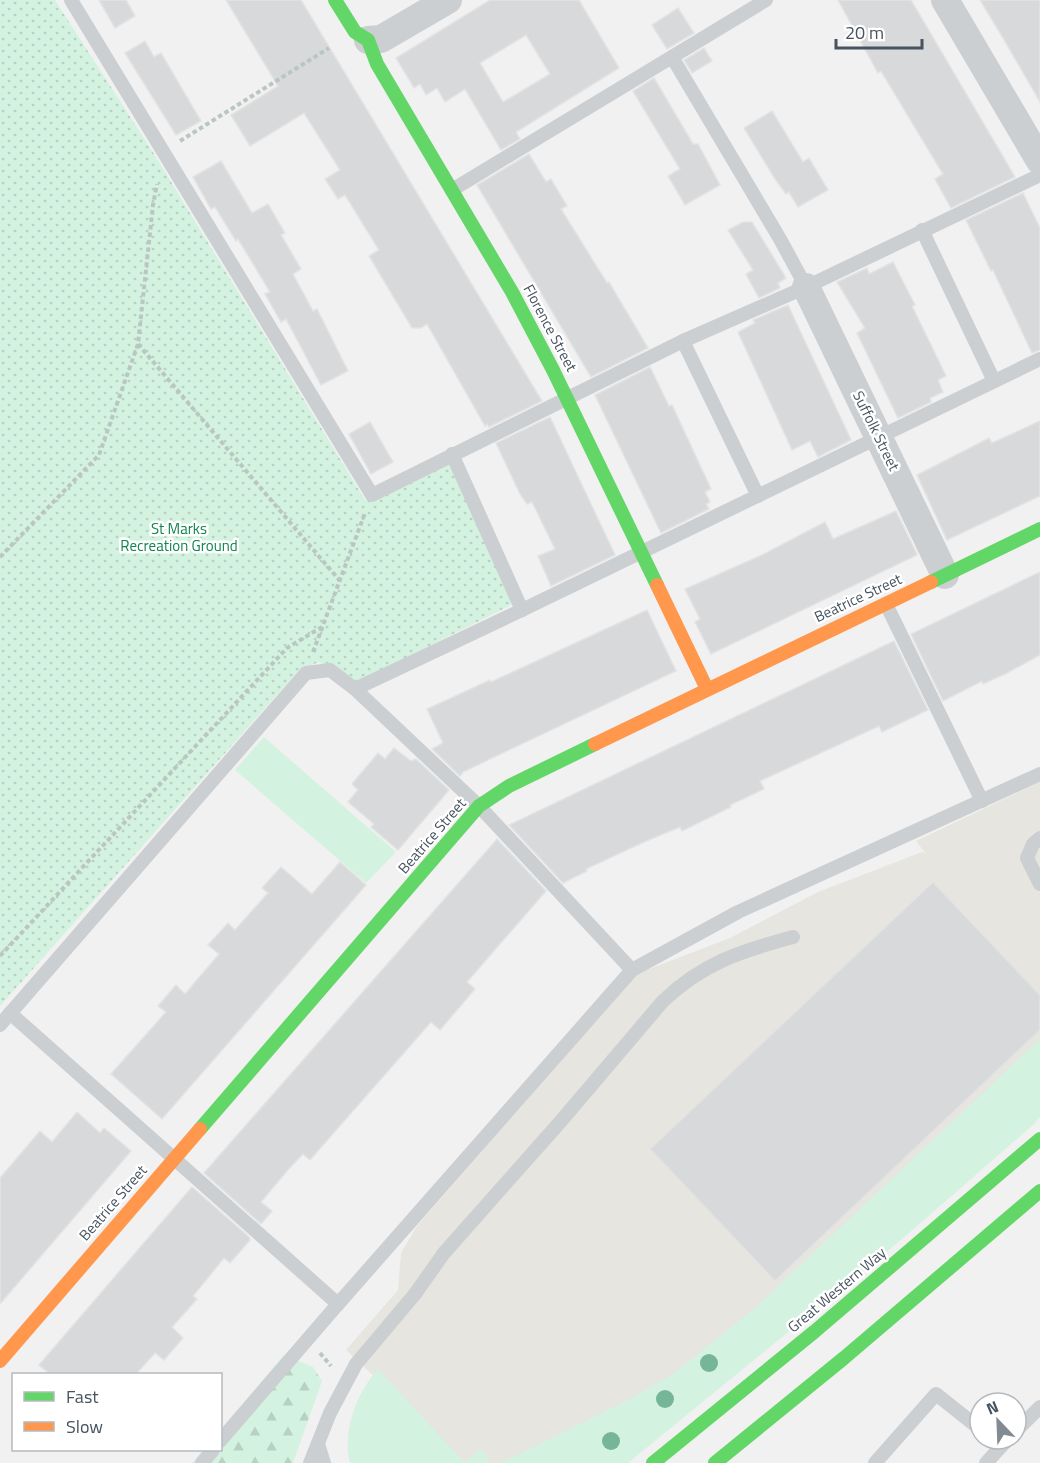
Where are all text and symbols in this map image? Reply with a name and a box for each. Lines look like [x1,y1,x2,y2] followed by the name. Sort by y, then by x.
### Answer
[836,12,922,50] scale bar
[845,19,884,46] text: 20 m
[518,280,583,376] street label: Florence Street
[847,387,906,475] street label: Suffolk Street
[120,517,238,557] park label: St Marks Recreation Ground
[810,567,906,628] street label: Beatrice Street
[392,792,472,879] street label: Beatrice Street
[73,1159,153,1246] street label: Beatrice Street
[782,1241,891,1338] street label: Great Western Way
[12,1373,222,1451] legend
[66,1383,99,1410] text: Fast
[968,1391,1028,1451] north arrow
[982,1394,1002,1420] text: N
[66,1413,103,1440] text: Slow

